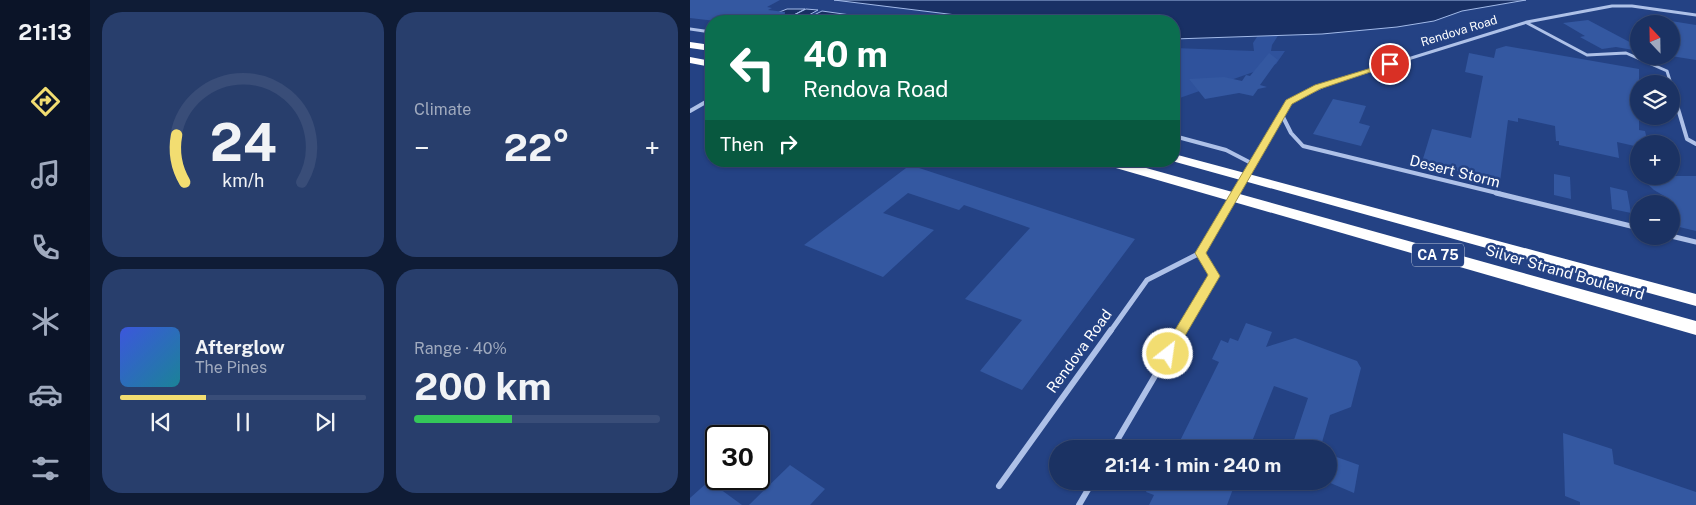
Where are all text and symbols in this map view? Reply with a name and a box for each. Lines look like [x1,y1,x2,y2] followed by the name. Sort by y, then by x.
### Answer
[1419,13,1499,49] street label: Rendova Road
[1630,15,1680,65] north arrow
[1630,15,1680,245] map controls
[18,19,72,45] text: 21:13
[803,34,888,75] text: 40 m
[720,35,785,100] icon: left
[1369,43,1411,85] pin
[1376,50,1404,78] icon: arrive
[1630,75,1680,125] button: layers
[803,76,948,102] text: Rendova Road
[28,84,63,119] icon: directions
[414,100,471,119] text: Climate
[209,112,277,173] text: 24
[504,125,570,170] text: 22°
[774,130,802,158] icon: right
[414,131,430,164] text: −
[644,131,660,164] text: +
[720,133,764,155] text: Then
[1630,135,1680,185] button: +
[1408,152,1502,190] street label: Desert Storm
[28,157,63,192] icon: music
[222,170,264,191] text: km/h
[1630,195,1680,245] button: −
[28,230,63,265] icon: phone
[1484,241,1646,303] street label: Silver Strand Boulevard
[1412,244,1464,266] road number: CA 75
[28,304,63,339] icon: climate
[1043,306,1115,396] street label: Rendova Road
[1141,327,1193,379] position arrow
[195,336,285,358] text: Afterglow
[414,339,507,358] text: Range · 40%
[195,358,267,377] text: The Pines
[414,364,552,409] text: 200 km
[28,377,63,412] icon: car
[147,408,175,436] icon: previous
[229,408,257,436] icon: pause
[311,408,339,436] icon: next
[705,425,770,490] speed limit sign: 30
[28,451,63,486] icon: filters
[1105,454,1281,476] text: 21:14 · 1 min · 240 m

